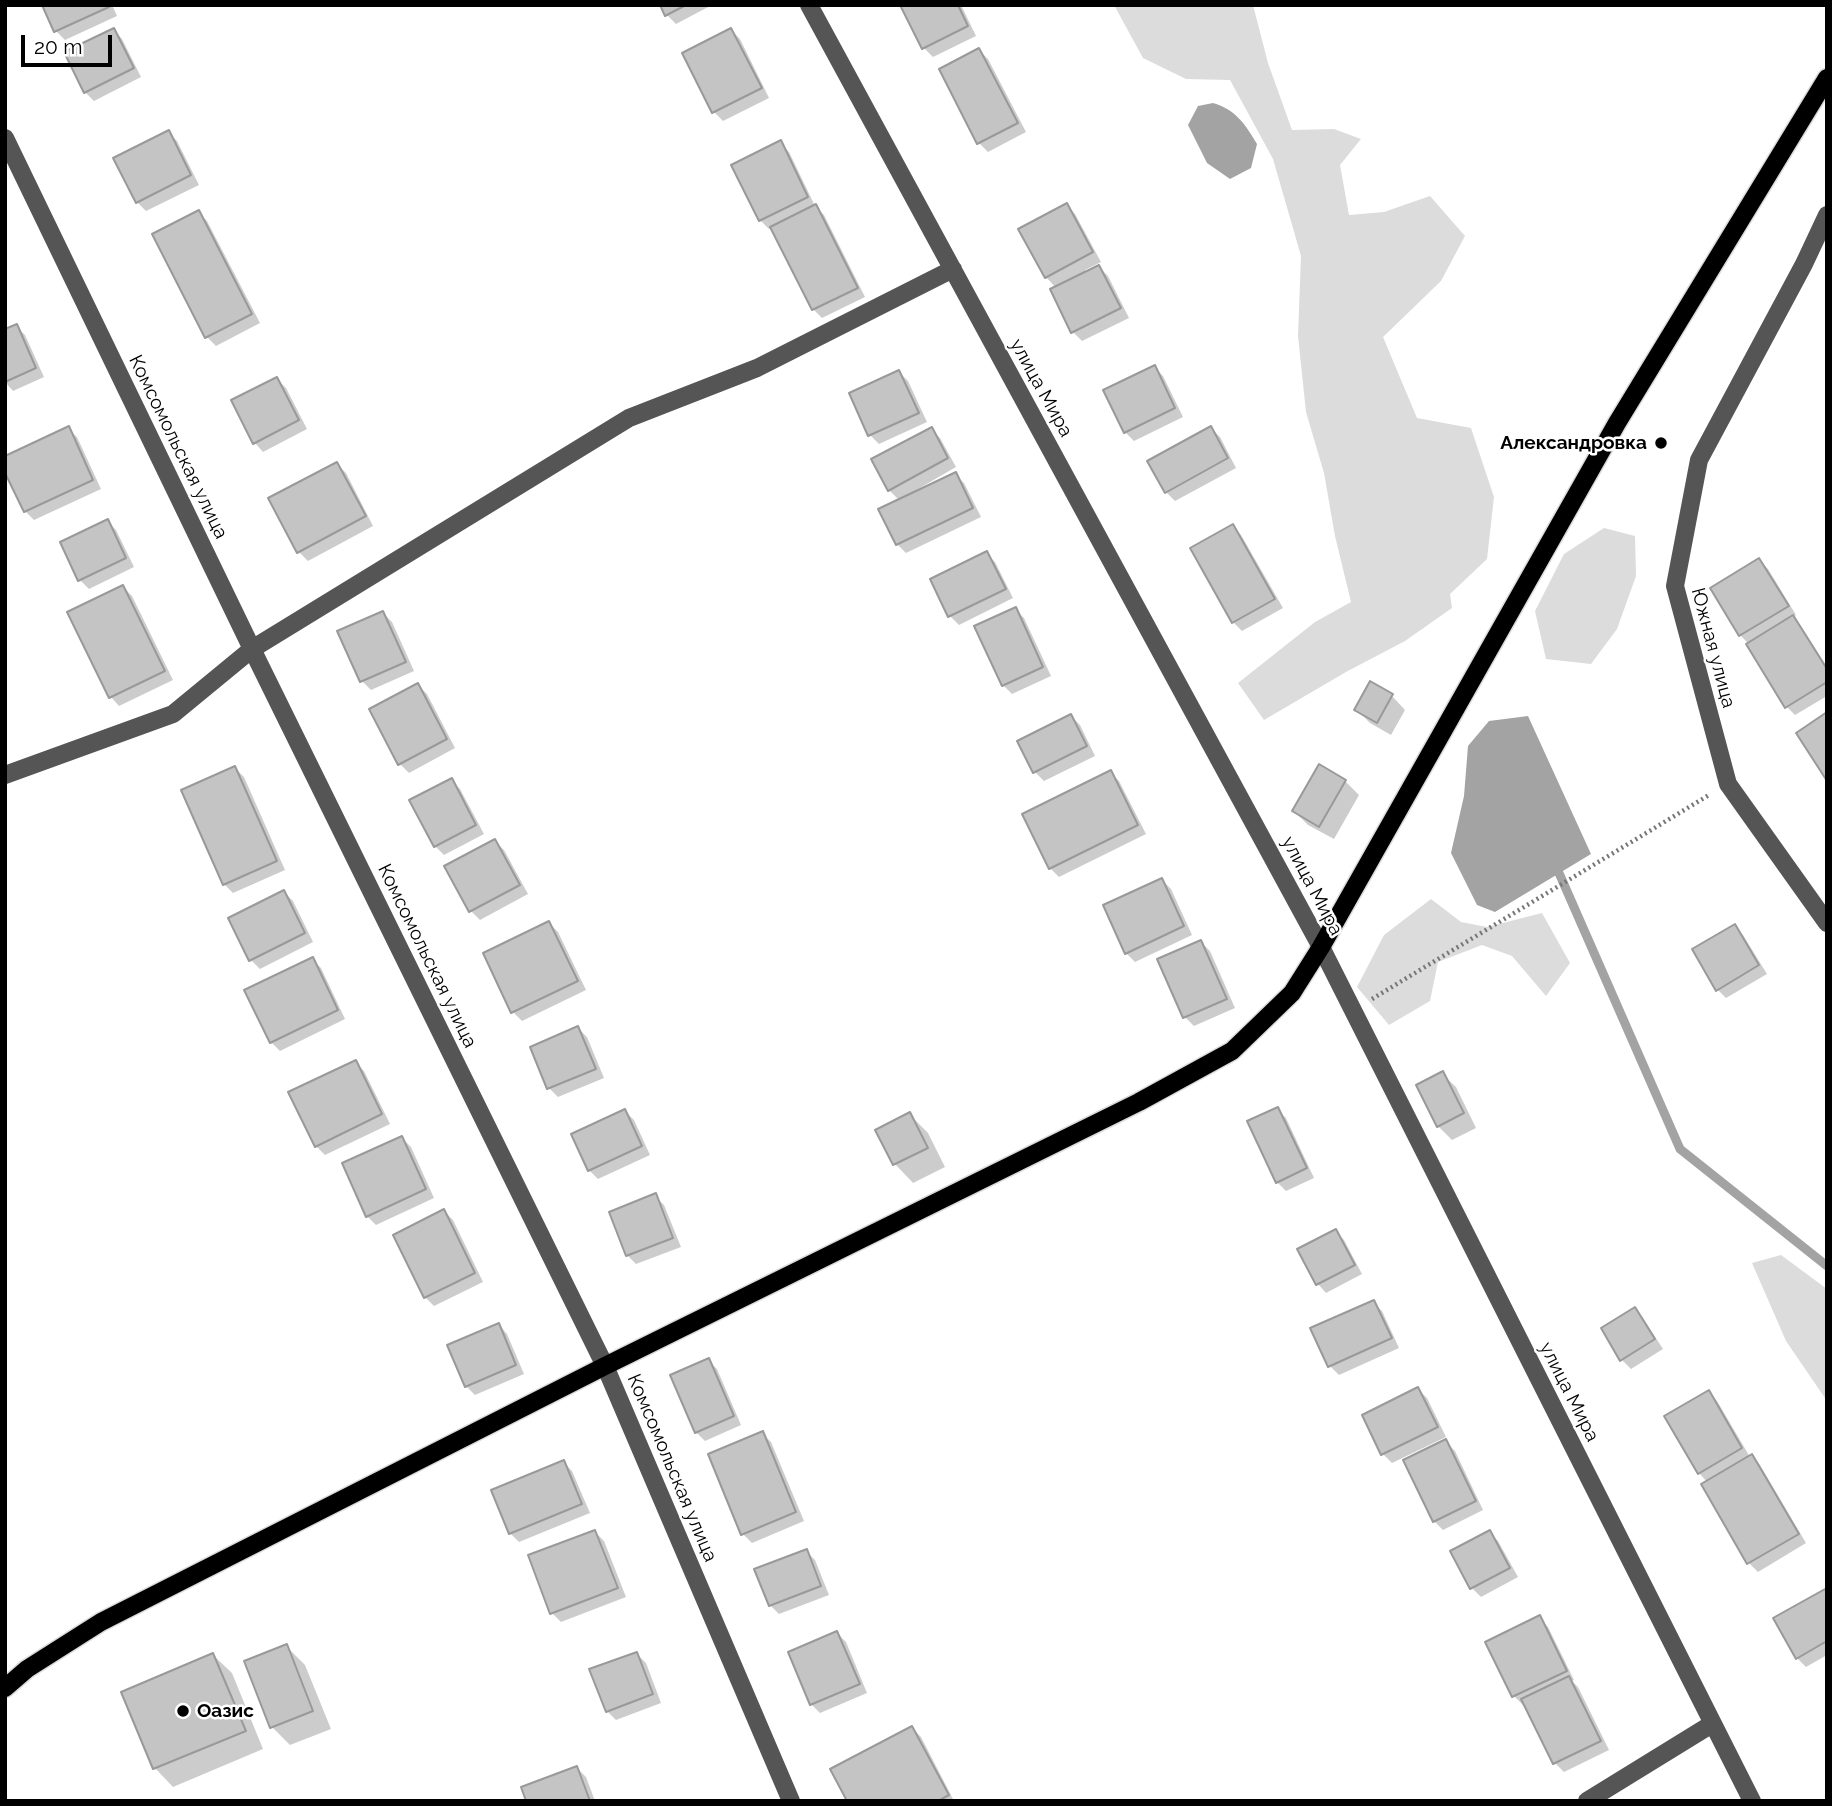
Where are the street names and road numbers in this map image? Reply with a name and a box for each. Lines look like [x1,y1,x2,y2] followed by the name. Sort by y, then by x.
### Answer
[1005,335,1077,441] street label: улица Мира
[124,351,232,543] street label: Комсомольская улица
[1686,585,1740,711] street label: Южная улица
[1276,833,1348,939] street label: улица Мира
[373,860,481,1052] street label: Комсомольская улица
[1534,1338,1604,1446] street label: улица Мира
[622,1371,722,1565] street label: Комсомольская улица

